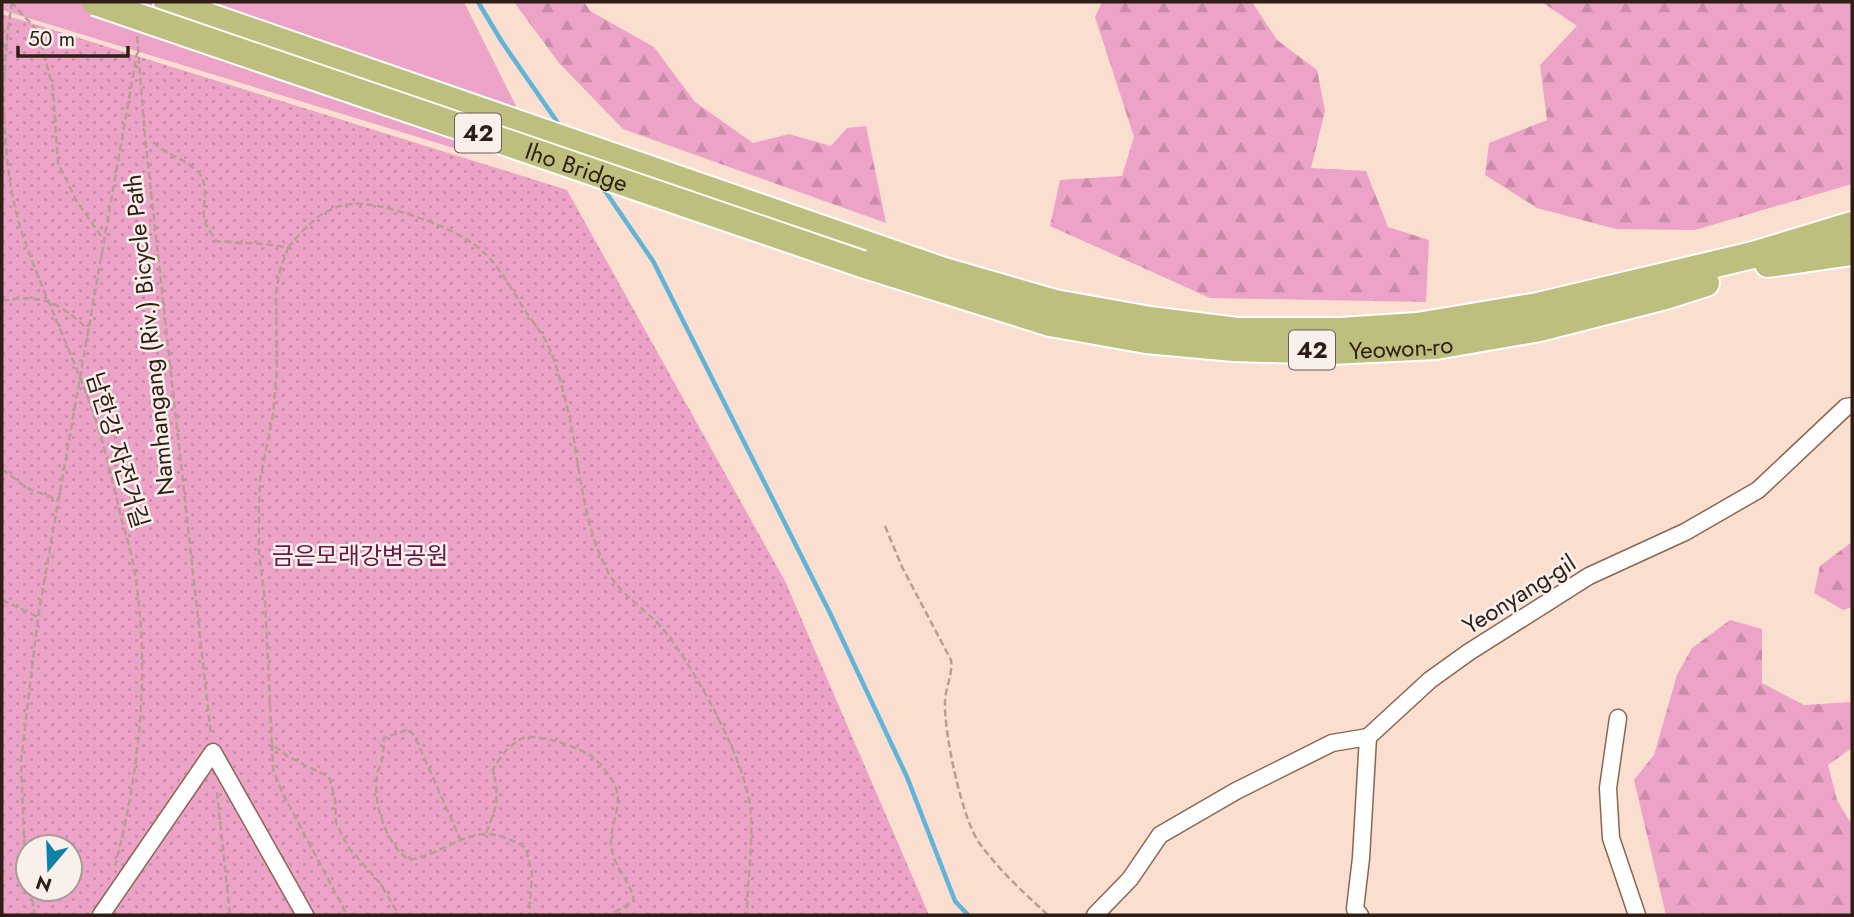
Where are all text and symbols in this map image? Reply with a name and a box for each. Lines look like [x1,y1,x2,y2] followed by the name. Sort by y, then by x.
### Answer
[18,14,128,58] scale bar
[28,24,75,54] text: 50 m
[455,114,501,152] road number: 42
[521,133,633,200] street label: Iho Bridge
[115,173,183,497] street label: Namhangang (Riv.) Bicycle Path
[1348,326,1456,368] street label: Yeowon-ro
[1289,330,1335,370] road number: 42
[78,368,158,532] street label: 남한강 자전거길
[272,538,448,573] park label: 금은모래강변공원
[1456,545,1582,643] street label: Yeonyang-gil
[14,833,84,903] north arrow
[32,868,55,899] text: N

